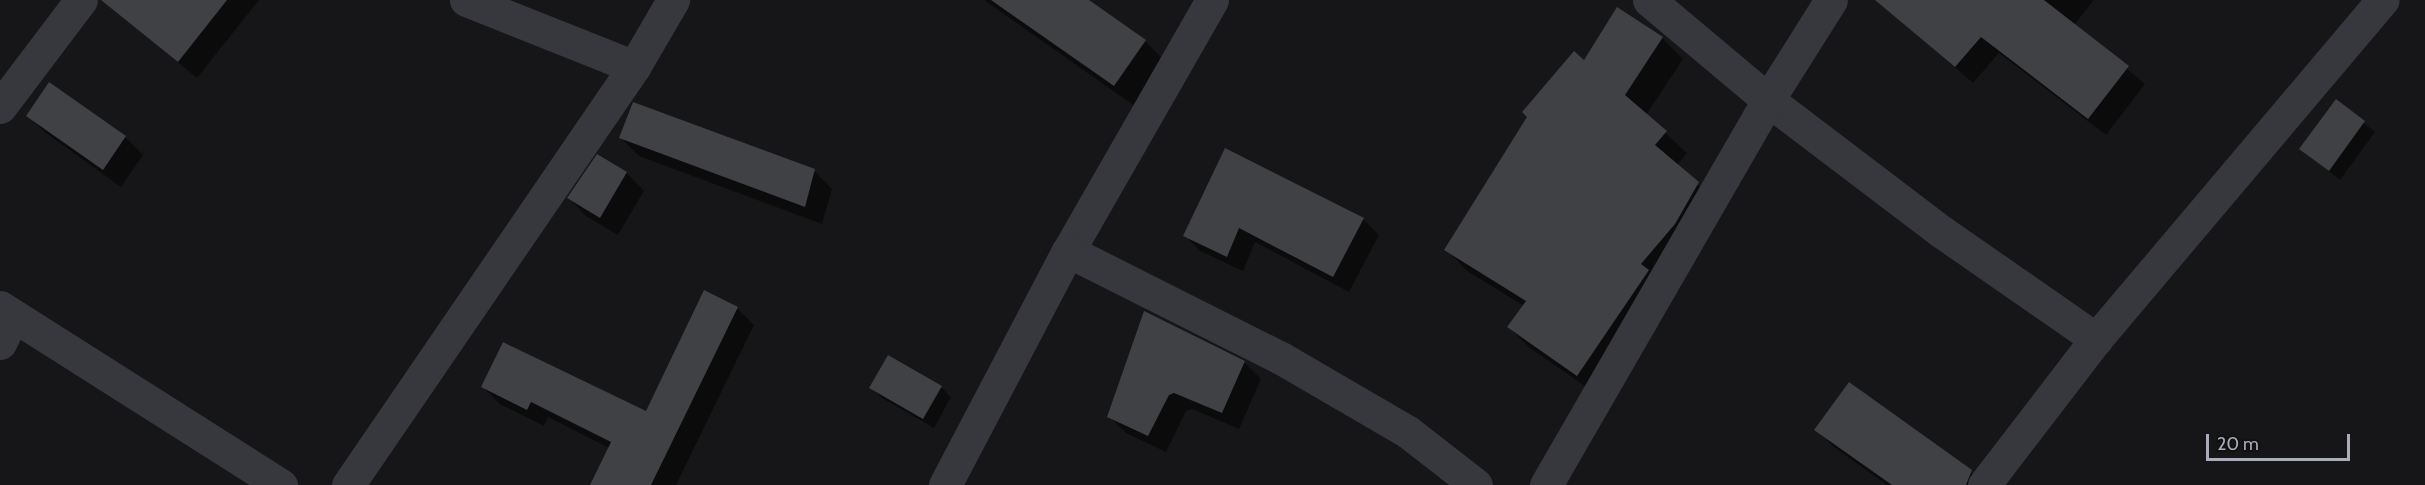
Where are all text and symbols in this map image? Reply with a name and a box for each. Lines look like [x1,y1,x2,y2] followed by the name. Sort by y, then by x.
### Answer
[2209,422,2353,460] scale bar
[2217,433,2259,455] text: 20 m

